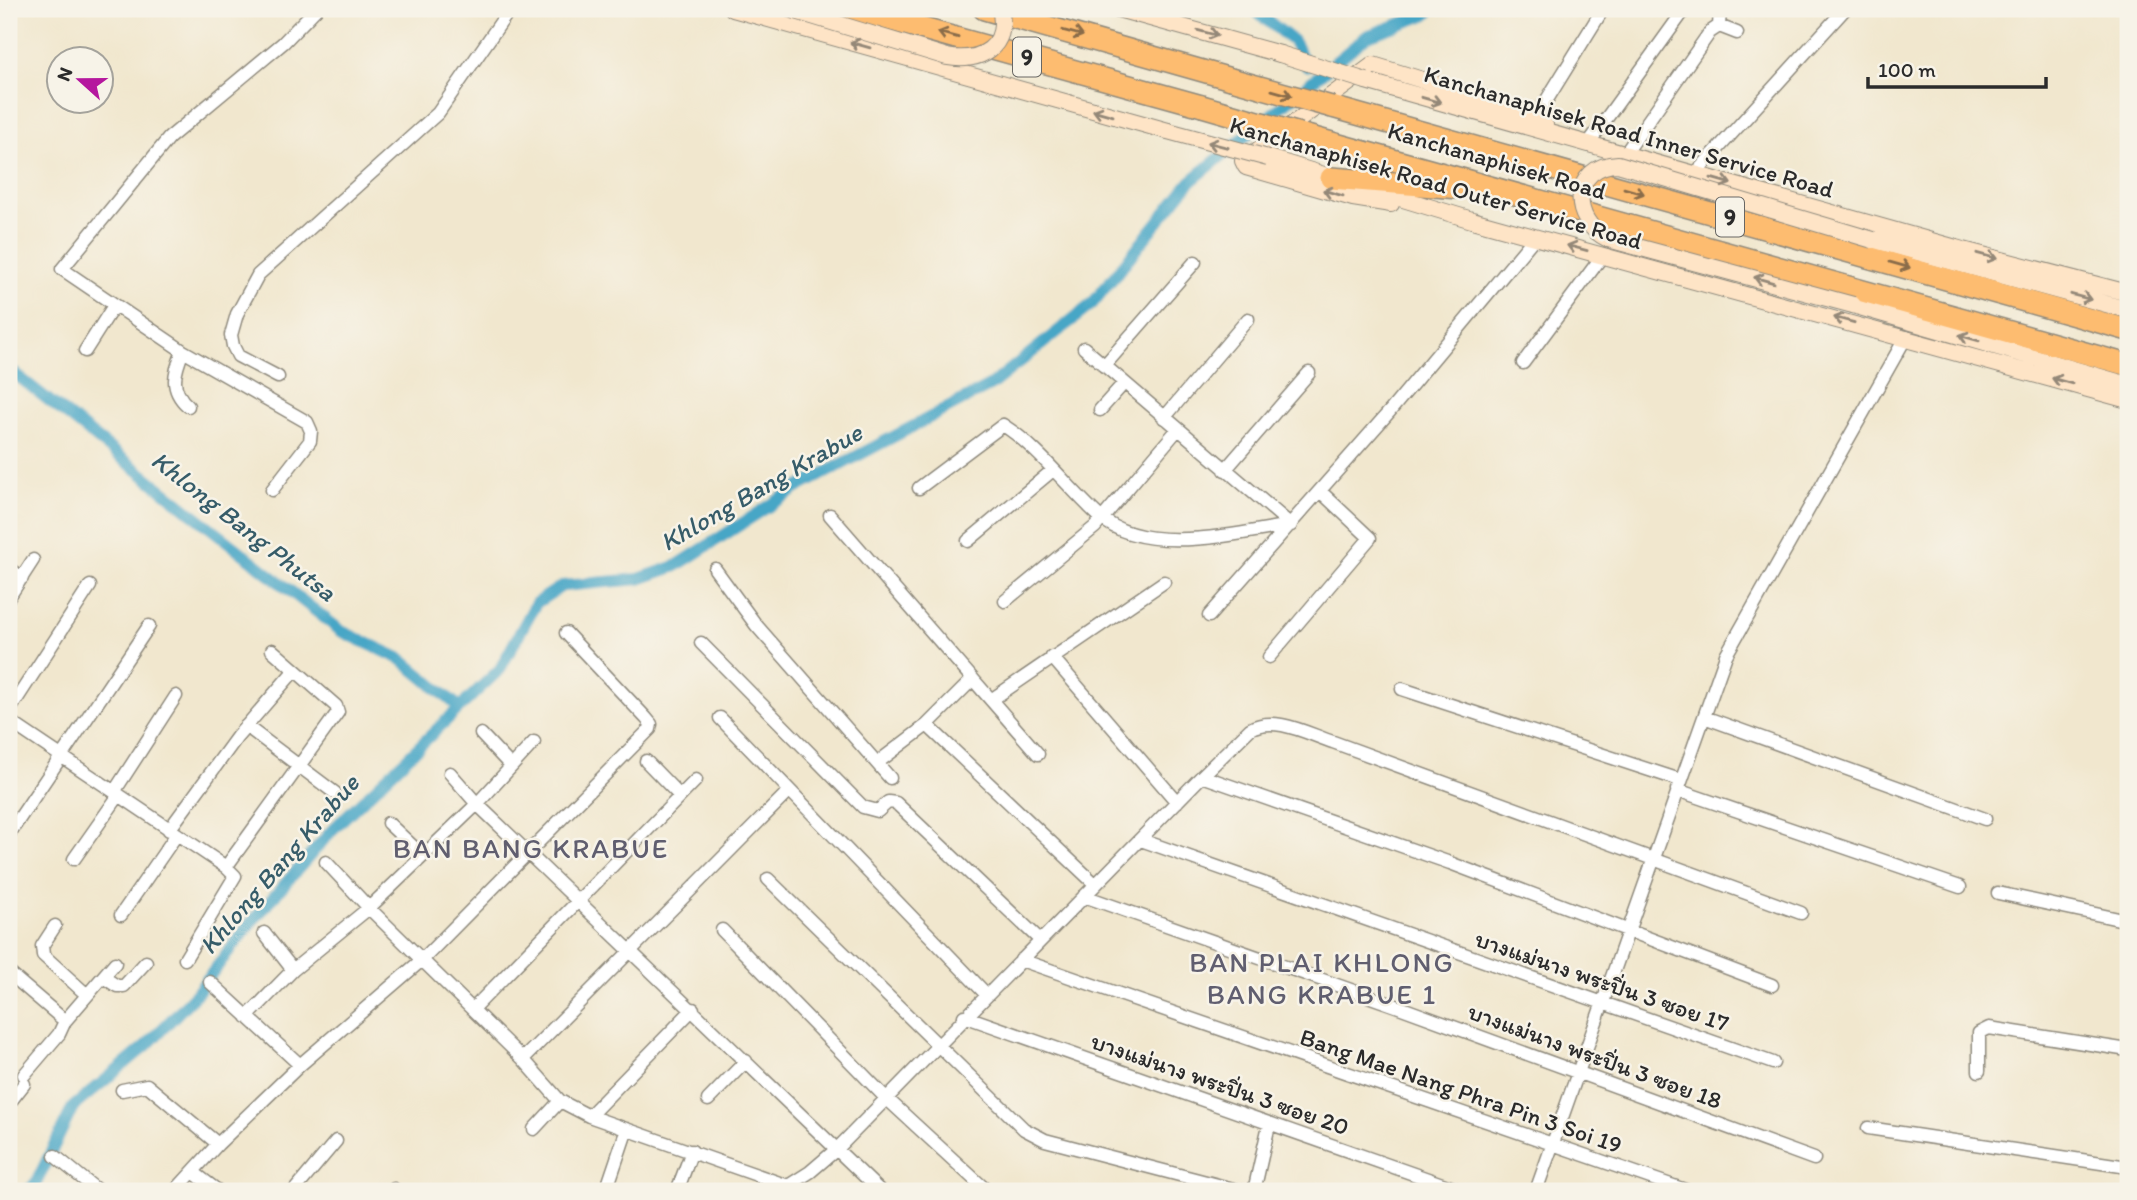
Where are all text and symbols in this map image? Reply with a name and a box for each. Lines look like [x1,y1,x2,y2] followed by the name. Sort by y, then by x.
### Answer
[937,28,959,41] one-way arrow
[1062,28,1084,41] one-way arrow
[1197,28,1219,41] one-way arrow
[849,37,871,50] one-way arrow
[1013,38,1041,76] road number: 9
[46,46,116,116] north arrow
[1868,46,2046,90] scale bar
[1878,57,1936,82] text: 100 m
[1421,60,1837,204] street label: Kanchanaphisek Road Inner Service Road
[52,64,78,84] text: N
[1270,87,1292,100] one-way arrow
[1420,94,1442,107] one-way arrow
[1092,105,1114,118] one-way arrow
[1227,110,1646,255] street label: Kanchanaphisek Road Outer Service Road
[1385,116,1609,206] street label: Kanchanaphisek Road
[1207,138,1230,151] one-way arrow
[1709,175,1732,188] one-way arrow
[1623,185,1645,198] one-way arrow
[1322,186,1345,199] one-way arrow
[1716,198,1744,236] road number: 9
[1566,241,1588,254] one-way arrow
[1976,251,1998,264] one-way arrow
[1889,259,1911,272] one-way arrow
[1753,272,1775,285] one-way arrow
[2069,291,2091,304] one-way arrow
[1833,312,1855,325] one-way arrow
[1958,331,1980,344] one-way arrow
[2052,374,2074,387] one-way arrow
[654,415,869,558] water label: Khlong Bang Krabue
[145,444,343,608] water label: Khlong Bang Phutsa
[192,766,367,961] water label: Khlong Bang Krabue
[393,831,669,865] district label: BAN BANG KRABUE
[1472,923,1733,1038] street label: บางแม่นาง พระปิ่น 3 ซอย 17
[1189,945,1455,1011] district label: BAN PLAI KHLONG BANG KRABUE 1
[1464,996,1726,1115] street label: บางแม่นาง พระปิ่น 3 ซอย 18
[1296,1022,1626,1159] street label: Bang Mae Nang Phra Pin 3 Soi 19
[1087,1025,1353,1141] street label: บางแม่นาง พระปิ่น 3 ซอย 20

